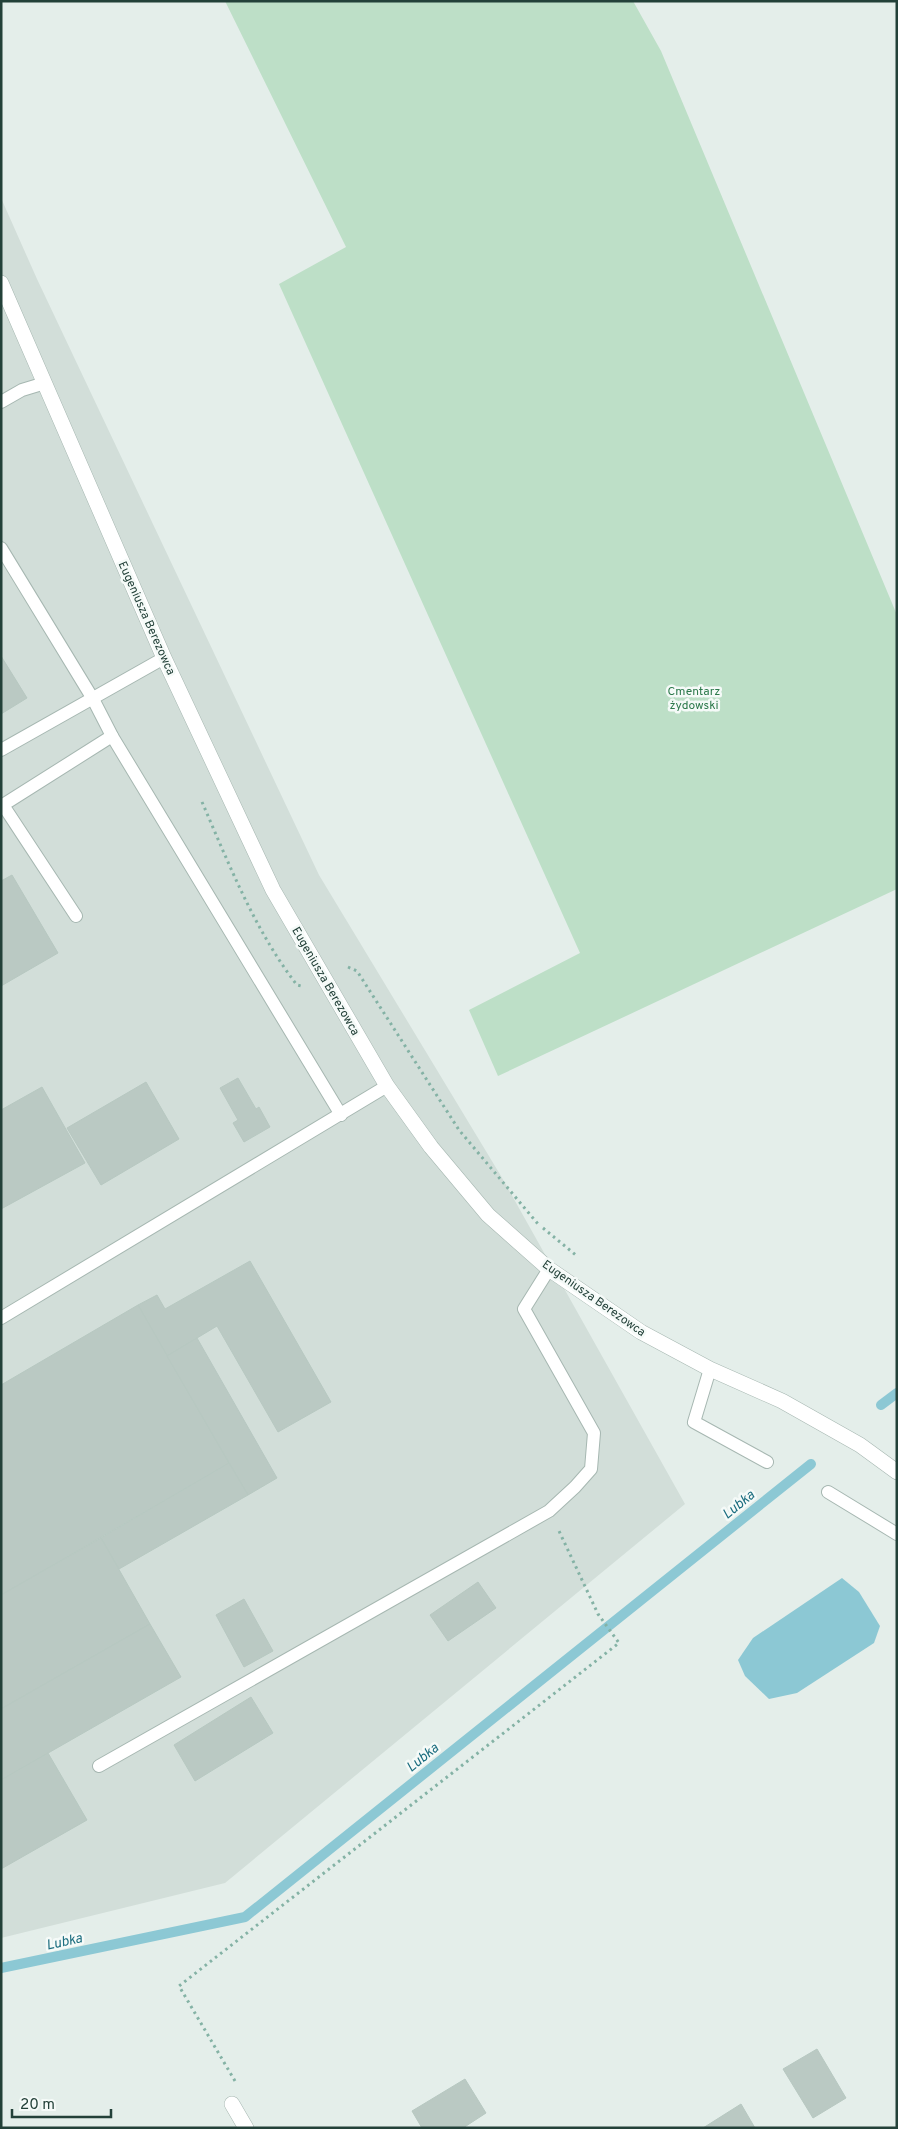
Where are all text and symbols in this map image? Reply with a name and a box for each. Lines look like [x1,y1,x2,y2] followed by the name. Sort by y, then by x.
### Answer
[114,559,178,678] street label: Eugeniusza Berezowca
[668,684,720,714] park label: Cmentarz żydowski
[287,924,363,1039] street label: Eugeniusza Berezowca
[539,1257,648,1341] street label: Eugeniusza Berezowca
[719,1487,759,1523] water label: Lubka
[403,1740,443,1776] water label: Lubka
[45,1930,85,1955] water label: Lubka
[12,2086,111,2118] scale bar
[20,2096,55,2115] text: 20 m

